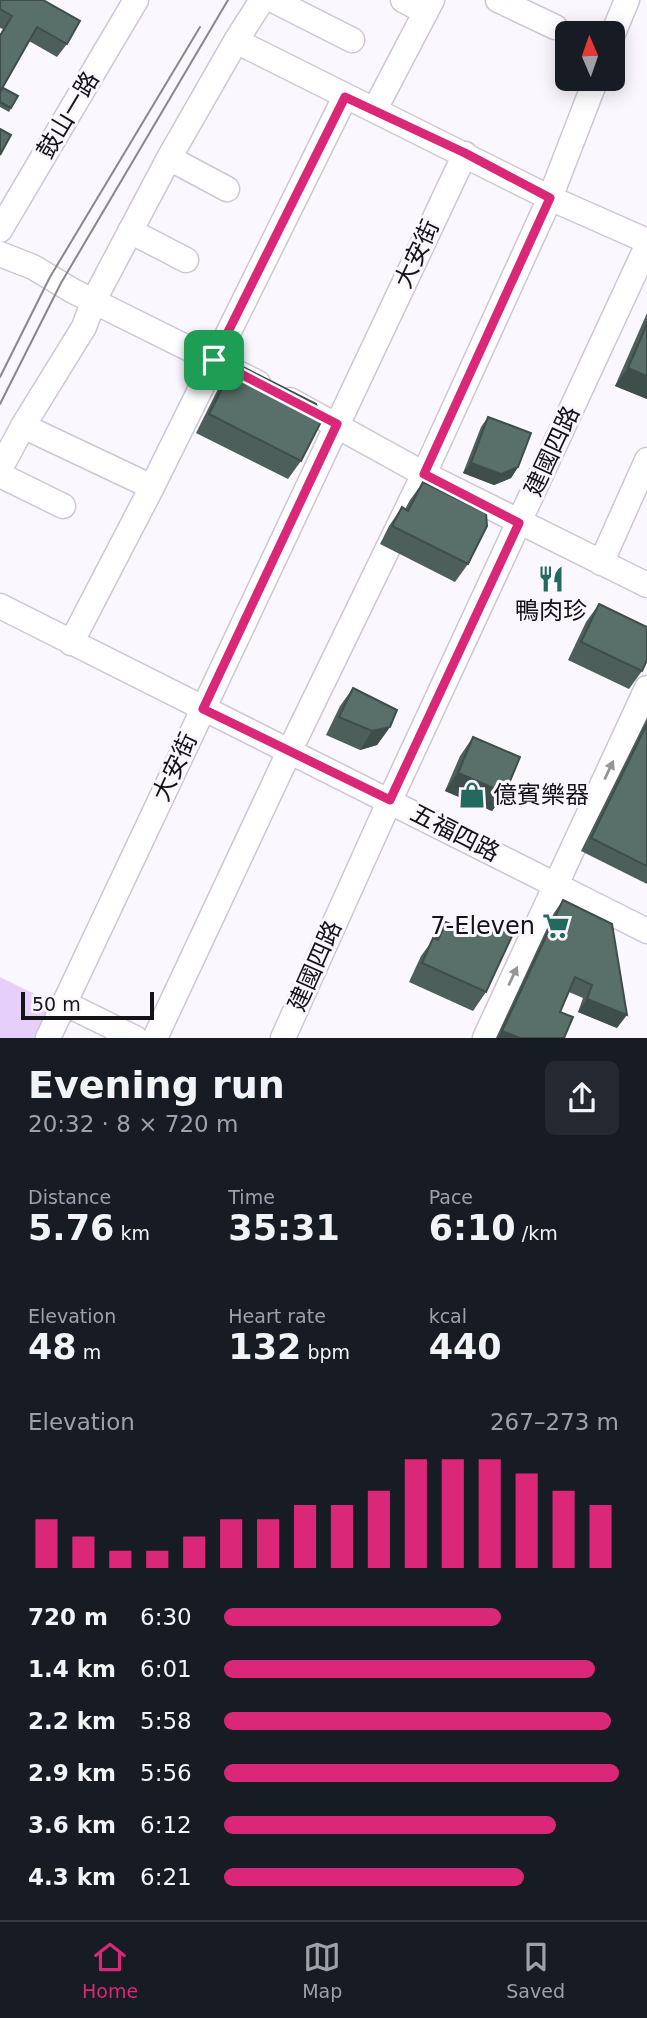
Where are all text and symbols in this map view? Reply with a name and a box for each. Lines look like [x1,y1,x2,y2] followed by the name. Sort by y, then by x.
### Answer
[555,21,625,91] north arrow
[555,21,625,91] map controls
[31,67,105,163] street label: 鼓山一路
[389,215,445,293] street label: 大安街
[184,330,244,390] pin
[195,341,233,379] icon: arrive
[519,402,585,500] street label: 建國四路
[536,564,566,594] restaurant icon: 鴨肉珍
[515,597,587,625] place label: 鴨肉珍
[147,728,203,806] street label: 大安街
[603,760,615,780] one-way arrow
[457,780,487,810] shop icon: 億賓樂器
[493,781,589,809] place label: 億賓樂器
[406,799,504,867] street label: 五福四路
[541,911,571,941] supermarket icon: 7-Eleven
[430,912,535,940] place label: 7-Eleven
[283,916,347,1016] street label: 建國四路
[508,966,519,986] one-way arrow
[21,989,154,1021] scale bar
[32,993,81,1015] text: 50 m
[545,1061,619,1135] button: share
[28,1063,285,1107] text: Evening run
[28,1111,238,1137] text: 20:32 · 8 × 720 m
[28,1186,111,1208] text: Distance
[228,1186,275,1208] text: Time
[429,1186,473,1208] text: Pace
[28,1208,114,1248] text: 5.76
[228,1208,340,1248] text: 35:31
[429,1208,516,1248] text: 6:10
[114,1222,150,1244] text: km
[516,1222,558,1244] text: /km
[28,1305,116,1327] text: Elevation
[228,1305,326,1327] text: Heart rate
[429,1305,467,1327] text: kcal
[28,1327,77,1367] text: 48
[228,1327,301,1367] text: 132
[429,1327,502,1367] text: 440
[77,1341,101,1363] text: m
[301,1341,350,1363] text: bpm
[28,1409,135,1435] text: Elevation
[490,1409,619,1435] text: 267–273 m
[28,1604,108,1630] text: 720 m
[140,1604,192,1630] text: 6:30
[28,1656,116,1682] text: 1.4 km
[140,1656,192,1682] text: 6:01
[28,1708,116,1734] text: 2.2 km
[140,1708,192,1734] text: 5:58
[28,1760,116,1786] text: 2.9 km
[140,1760,192,1786] text: 5:56
[28,1812,116,1838] text: 3.6 km
[140,1812,192,1838] text: 6:12
[28,1864,116,1890] text: 4.3 km
[140,1864,192,1890] text: 6:21
[82,1938,138,2002] tab: Home
[302,1938,342,2002] tab: Map
[506,1938,565,2002] tab: Saved

